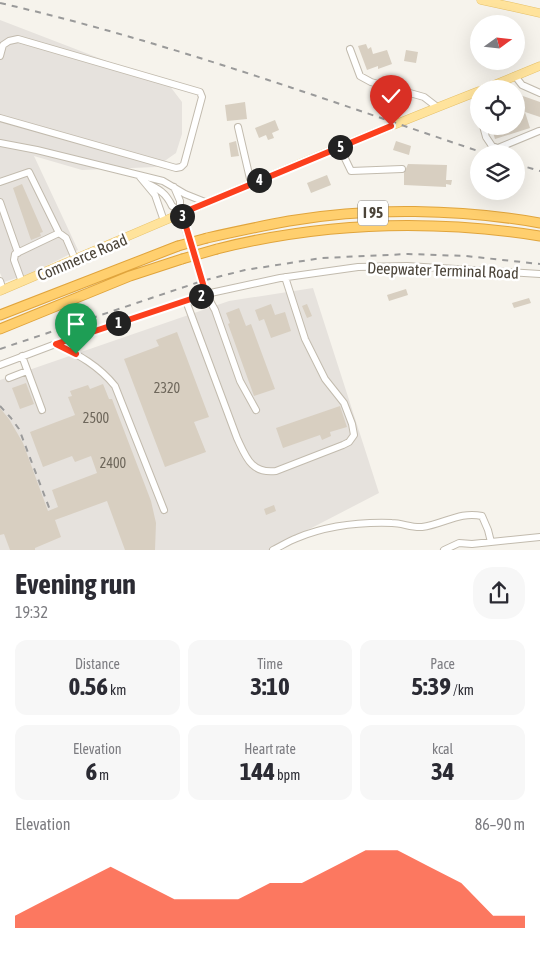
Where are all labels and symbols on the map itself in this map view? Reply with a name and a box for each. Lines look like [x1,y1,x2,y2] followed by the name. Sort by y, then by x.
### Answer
[470,15,525,70] north arrow
[370,75,412,126] pin
[328,134,352,160] pin: 5
[246,168,272,192] pin: 4
[358,200,388,226] road number: I 95
[170,204,194,228] pin: 3
[34,230,130,284] street label: Commerce Road
[367,258,519,283] street label: Deepwater Terminal Road
[188,284,214,308] pin: 2
[55,303,97,354] pin
[106,310,130,336] pin: 1
[154,380,181,396] house number: 2320
[83,410,110,426] house number: 2500
[100,455,127,471] house number: 2400

